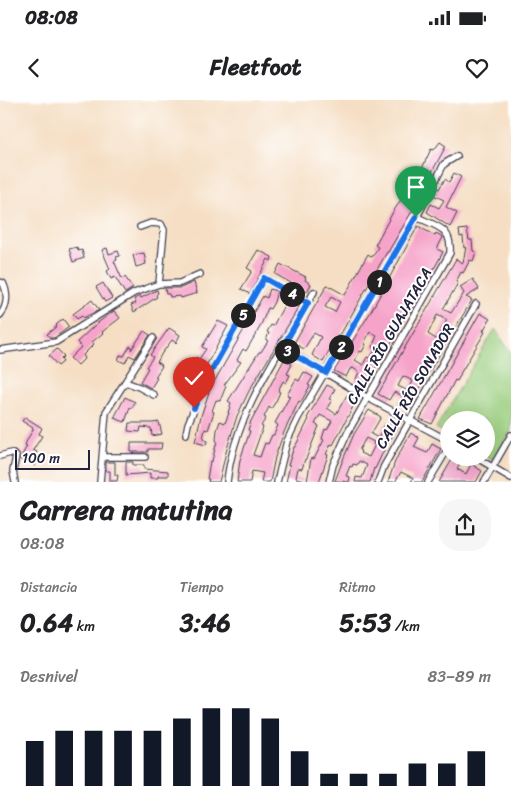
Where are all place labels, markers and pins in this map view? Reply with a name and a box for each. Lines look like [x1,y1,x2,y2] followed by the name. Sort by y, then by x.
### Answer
[395,166,437,217] pin
[366,270,392,294] pin: 1
[280,282,304,306] pin: 4
[230,302,256,328] pin: 5
[328,334,354,360] pin: 2
[274,338,300,364] pin: 3
[173,357,215,408] pin

